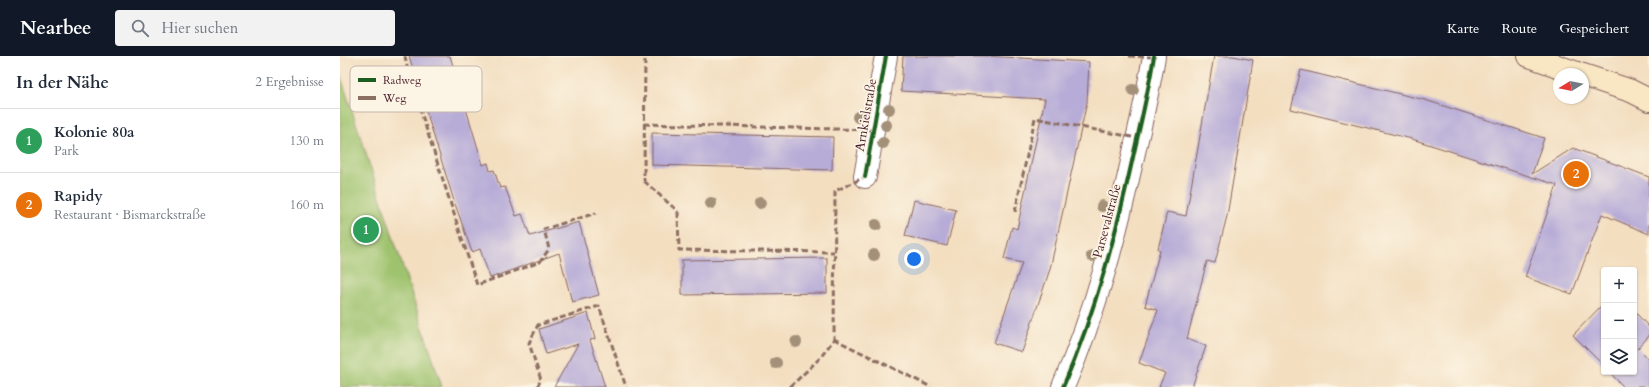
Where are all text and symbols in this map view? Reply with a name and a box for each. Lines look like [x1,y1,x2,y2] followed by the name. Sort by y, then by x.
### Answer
[115,10,395,46] search box
[20,15,91,41] text: Nearbee
[129,17,151,39] icon: search
[161,18,238,38] text: Hier suchen
[1447,19,1479,38] text: Karte
[1501,19,1537,38] text: Route
[1559,19,1629,38] text: Gespeichert
[350,66,482,112] legend
[1553,68,1589,104] north arrow
[16,71,109,94] text: In der Nähe
[255,73,324,91] text: 2 Ergebnisse
[383,73,422,88] text: Radweg
[851,77,881,153] street label: Arnkielstraße
[382,91,407,106] text: Weg
[54,122,135,142] text: Kolonie 80a
[26,132,32,150] text: 1
[290,132,324,150] text: 130 m
[54,142,79,160] text: Park
[1563,159,1589,189] pin: 2
[1088,182,1126,260] street label: Parsevalstraße
[54,186,103,206] text: Rapidy
[26,196,32,214] text: 2
[290,196,324,214] text: 160 m
[54,206,206,224] text: Restaurant · Bismarckstraße
[353,215,379,245] pin: 1
[904,249,924,269] your location
[1601,267,1637,375] map controls
[1601,267,1637,303] button: +
[1601,303,1637,339] button: −
[1601,339,1637,375] button: layers

